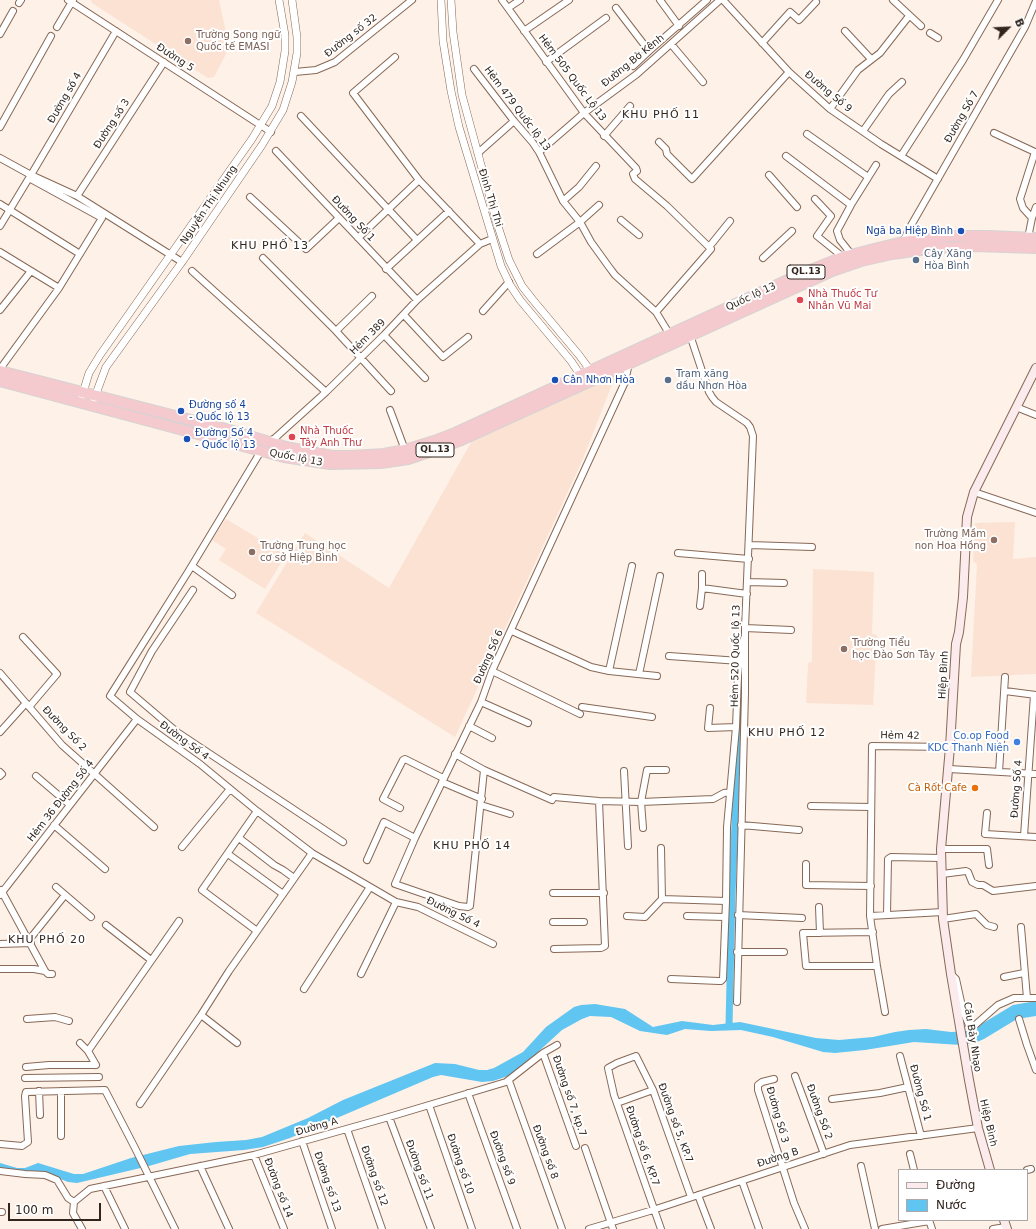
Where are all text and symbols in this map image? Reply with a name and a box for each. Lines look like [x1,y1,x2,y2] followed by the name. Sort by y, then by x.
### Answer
[988,8,1028,48] north arrow
[322,12,380,60] street label: Đường số 32
[1012,16,1027,29] text: B
[196,29,280,52] place label: Trường Song ngữ Quốc tế EMASI
[535,32,609,124] street label: Hẻm 505 Quốc Lộ 13
[599,32,667,90] street label: Đường Bờ Kênh
[183,36,193,46] marker: Trường Song ngữ Quốc tế EMASI
[154,41,196,75] street label: Đường 5
[481,64,553,154] street label: Hẻm 479 Quốc lộ 13
[802,69,854,115] street label: Đường Số 9
[46,70,84,126] street label: Đường số 4
[942,89,982,145] street label: Đường Số 7
[91,97,133,151] street label: Đường số 3
[622,108,700,122] district label: KHU PHỐ 11
[178,163,240,247] street label: Nguyễn Thị Nhung
[475,168,505,228] street label: Đinh Thị Thi
[329,194,377,244] street label: Đường Số 1
[866,225,953,237] place label: Ngã ba Hiệp Bình
[956,226,966,236] marker: Ngã ba Hiệp Bình
[231,239,309,253] district label: KHU PHỐ 13
[924,248,972,272] place label: Cây Xăng Hòa Bình
[911,255,921,265] marker: Cây Xăng Hòa Bình
[787,265,825,279] road number: QL.13
[724,280,778,314] street label: Quốc lộ 13
[808,288,877,312] place label: Nhà Thuốc Tư Nhân Vū Mai
[795,295,805,305] marker: Nhà Thuốc Tư Nhân Vū Mai
[348,317,388,357] street label: Hẻm 389
[676,368,747,392] place label: Trạm xăng dầu Nhơn Hòa
[563,374,635,386] place label: Cân Nhơn Hòa
[550,375,560,385] marker: Cân Nhơn Hòa
[663,375,673,385] marker: Trạm xăng dầu Nhơn Hòa
[189,399,250,422] place label: Đường số 4 - Quốc lộ 13
[176,406,186,416] marker: Đường số 4 - Quốc lộ 13
[300,425,362,448] place label: Nhà Thuốc Tây Anh Thư
[195,427,256,450] place label: Đường Số 4 - Quốc lộ 13
[287,432,297,442] marker: Nhà Thuốc Tây Anh Thư
[182,434,192,444] marker: Đường Số 4 - Quốc lộ 13
[416,443,454,457] road number: QL.13
[268,447,324,469] street label: Quốc lộ 13
[915,528,986,552] place label: Trường Mầm non Hoa Hồng
[989,535,999,545] marker: Trường Mầm non Hoa Hồng
[260,540,346,564] place label: Trường Trung học cơ sở Hiệp Bình
[247,547,257,557] marker: Trường Trung học cơ sở Hiệp Bình
[729,605,743,707] street label: Hẻm 520 Quốc lộ 13
[472,628,506,686] street label: Đường Số 6
[852,637,935,660] place label: Trường Tiểu học Đào Sơn Tây
[839,644,849,654] marker: Trường Tiểu học Đào Sơn Tây
[937,651,951,699] street label: Hiệp Bình
[40,704,88,754] street label: Đường Số 2
[157,719,211,763] street label: Đường Số 4
[748,726,826,740] district label: KHU PHỐ 12
[880,730,920,742] street label: Hẻm 42
[927,730,1009,754] place label: Co.op Food KDC Thanh Niên
[1012,737,1022,747] marker: Co.op Food KDC Thanh Niên
[25,758,97,844] street label: Hẻm 36 Đường Số 4
[1009,760,1025,818] street label: Đường Số 4
[908,782,967,794] place label: Cà Rốt Cafe
[970,783,980,793] marker: Cà Rốt Cafe
[433,839,511,853] district label: KHU PHỐ 14
[424,895,482,931] street label: Đường Số 4
[8,933,86,947] district label: KHU PHỐ 20
[961,1001,983,1073] street label: Cầu Bảy Nhạo
[549,1054,589,1138] street label: Đường số 7, kp.7
[907,1063,933,1123] street label: Đường Số 1
[655,1082,695,1164] street label: Đường số 5, KP.7
[803,1083,835,1141] street label: Đường Số 2
[763,1085,791,1145] street label: Đường Số 3
[977,1098,999,1148] street label: Hiệp Bình
[623,1104,661,1188] street label: Đường số 6, KP.7
[295,1115,339,1139] street label: Đường A
[530,1123,560,1181] street label: Đường số 8
[487,1129,517,1187] street label: Đường số 9
[444,1132,476,1196] street label: Đường số 10
[403,1138,435,1202] street label: Đường số 11
[358,1144,390,1208] street label: Đường số 12
[756,1146,800,1170] street label: Đường B
[311,1150,343,1214] street label: Đường số 13
[261,1156,295,1220] street label: Đường số 14
[898,1169,1028,1221] legend
[936,1178,975,1192] text: Đường
[10,1195,103,1221] scale bar
[936,1198,967,1212] text: Nước
[15,1203,53,1217] text: 100 m

